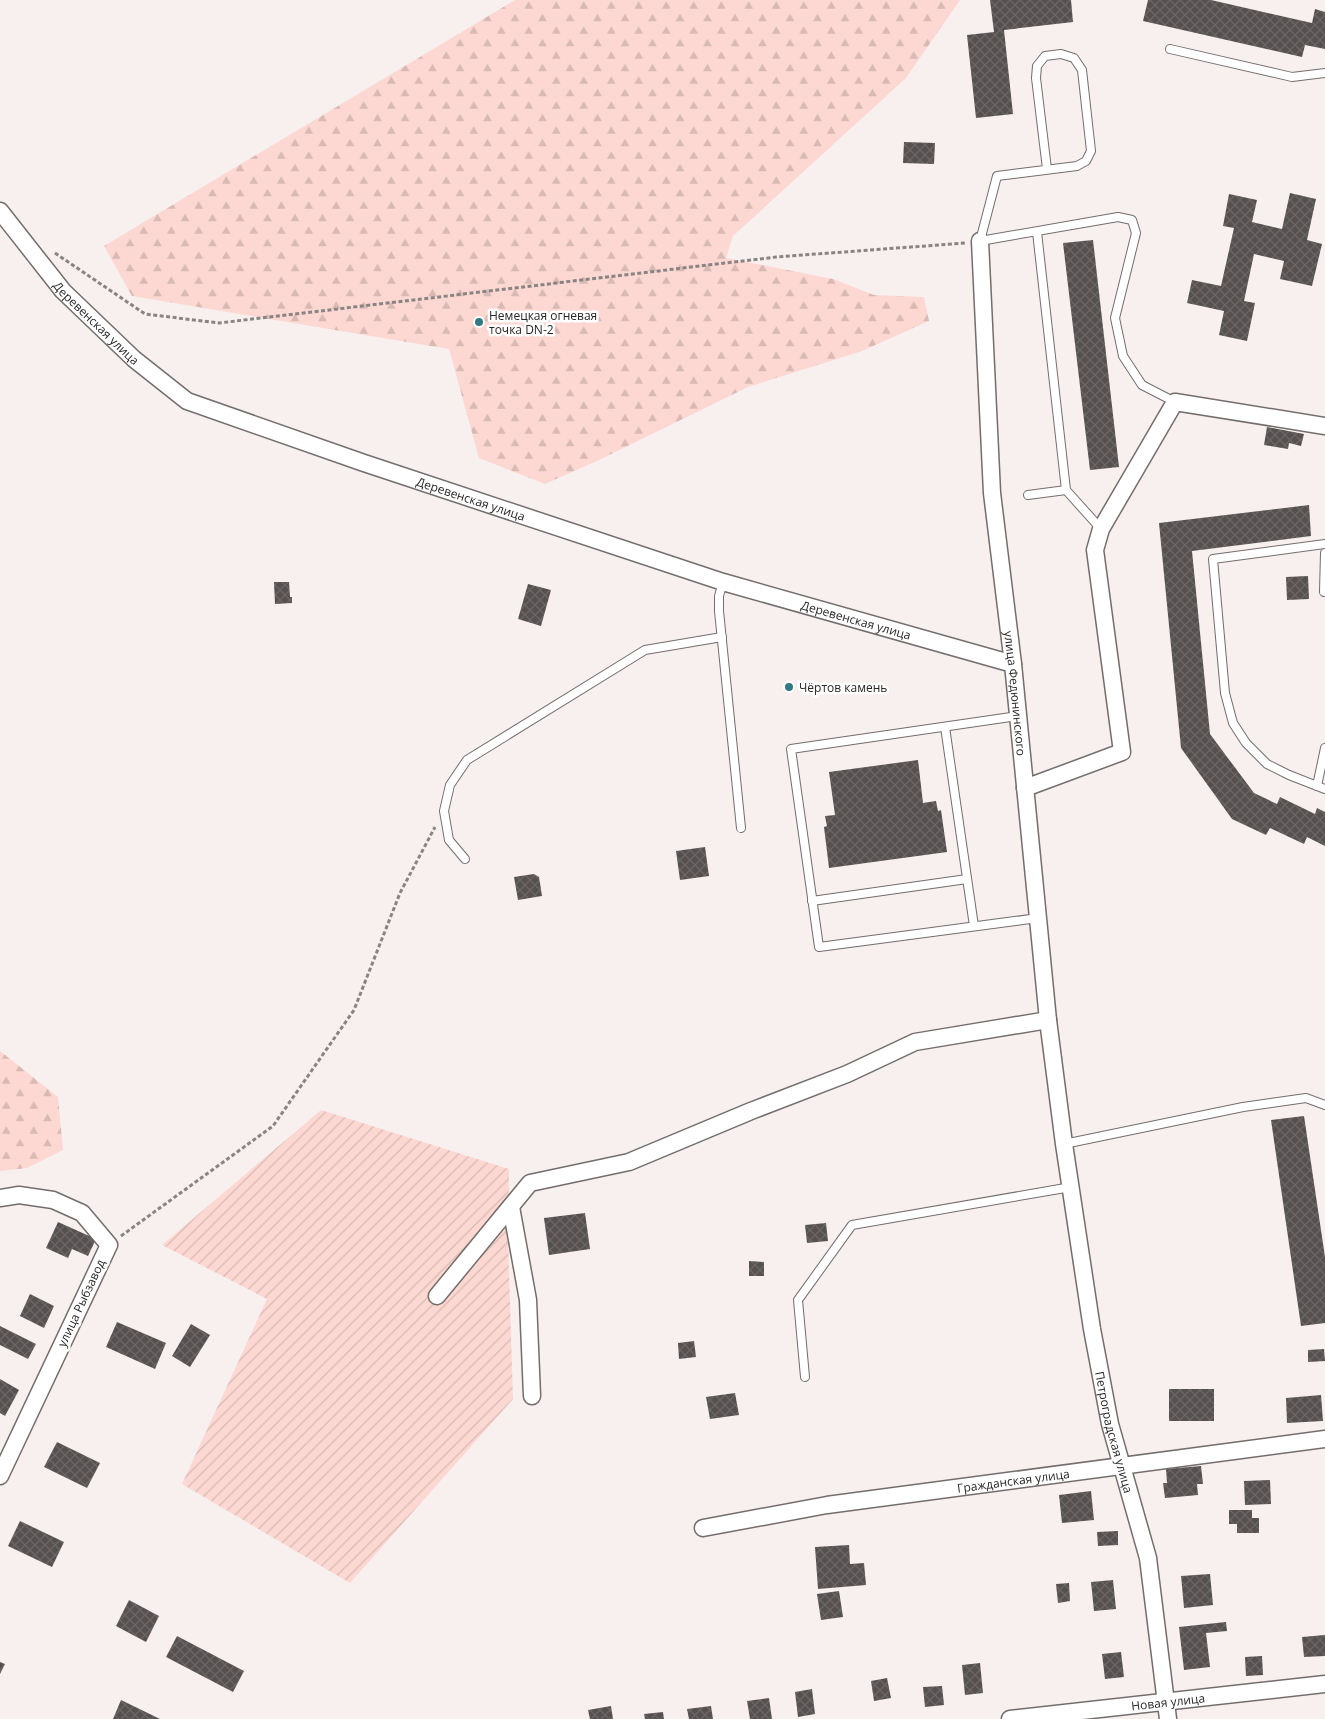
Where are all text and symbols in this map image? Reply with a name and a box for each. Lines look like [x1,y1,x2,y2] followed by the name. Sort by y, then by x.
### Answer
[50,277,143,369] street label: Деревенская улица
[489,307,597,338] place label: Немецкая огневая точка DN-2
[473,316,485,328] marker: Немецкая огневая точка DN-2
[414,473,527,524] street label: Деревенская улица
[799,596,913,643] street label: Деревенская улица
[1001,630,1030,757] street label: улица Федюнинского
[799,679,887,696] place label: Чёртов камень
[783,681,795,693] marker: Чёртов камень
[53,1256,109,1350] street label: улица Рыбзавод
[1092,1370,1138,1495] street label: Петроградская улица
[956,1464,1071,1496] street label: Гражданская улица
[1130,1689,1206,1714] street label: Новая улица

